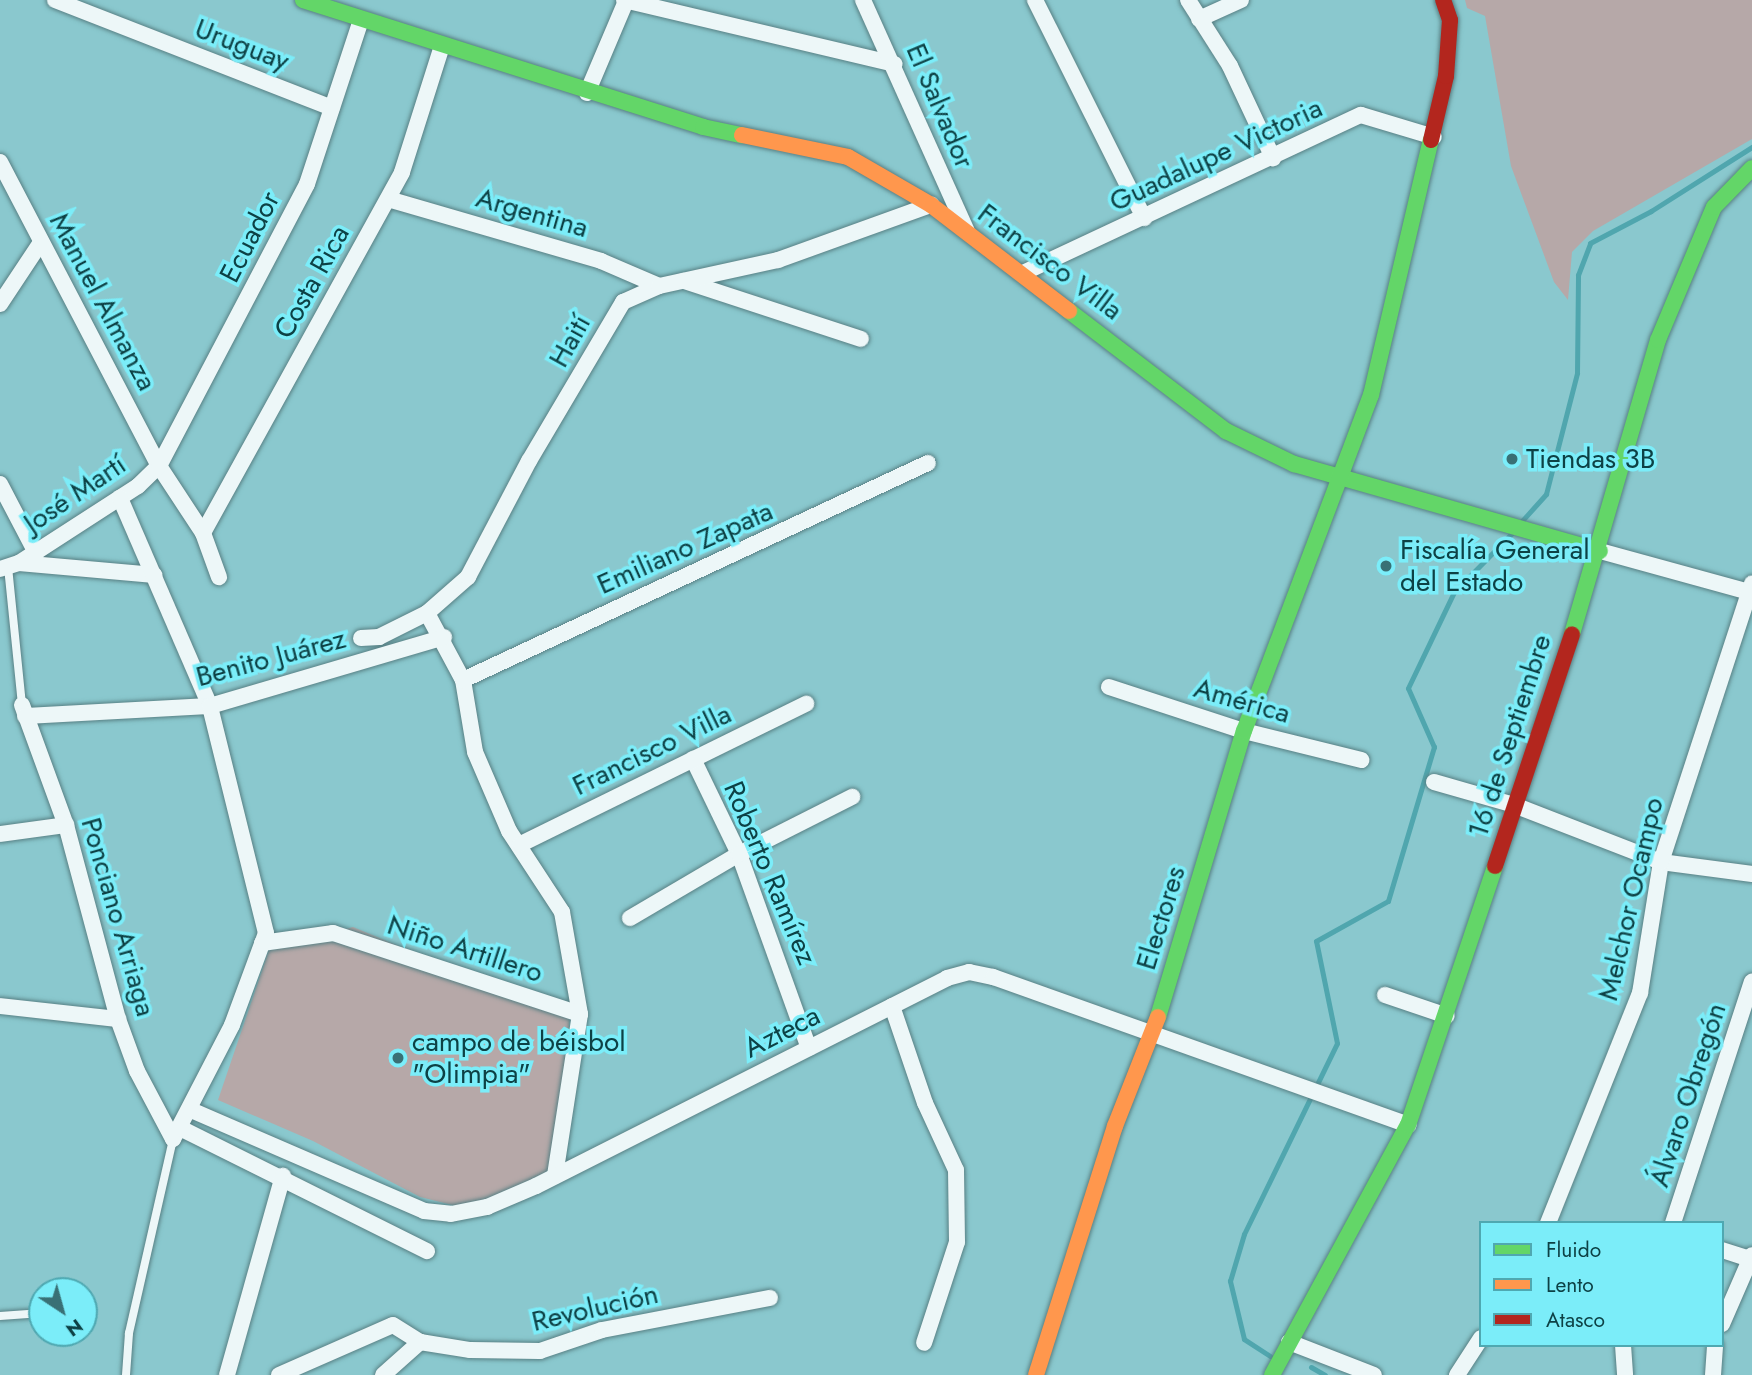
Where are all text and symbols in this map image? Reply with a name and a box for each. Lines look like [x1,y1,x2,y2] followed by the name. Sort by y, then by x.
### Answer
[190,12,294,78] street label: Uruguay
[899,39,981,173] street label: El Salvador
[1104,91,1328,219] street label: Guadalupe Victoria
[472,181,592,245] street label: Argentina
[213,186,287,288] street label: Ecuador
[971,197,1129,327] street label: Francisco Villa
[42,208,164,396] street label: Manuel Almanza
[267,220,357,344] street label: Costa Rica
[542,309,598,373] street label: Haití
[1526,442,1655,476] place label: Tiendas 3B
[18,448,132,540] street label: José Martí
[1504,451,1520,467] marker: Tiendas 3B
[592,494,778,602] street label: Emiliano Zapata
[1400,533,1590,599] place label: Fiscalía General del Estado
[1378,558,1394,574] marker: Fiscalía General del Estado
[193,622,349,694] street label: Benito Juárez
[1461,630,1559,842] street label: 16 de Septiembre
[1190,671,1294,731] street label: América
[567,697,737,803] street label: Francisco Villa
[716,776,824,970] street label: Roberto Ramírez
[1591,794,1671,1004] street label: Melchor Ocampo
[74,814,162,1020] street label: Ponciano Arriaga
[1129,862,1193,974] street label: Electores
[383,908,547,990] street label: Niño Artillero
[738,999,826,1065] street label: Azteca
[1642,999,1734,1191] street label: Álvaro Obregón
[412,1025,626,1091] place label: campo de béisbol "Olimpia"
[390,1050,406,1066] marker: campo de béisbol "Olimpia"
[1479,1221,1724,1347] legend
[1546,1235,1601,1265] text: Fluido
[1546,1270,1594,1300] text: Lento
[28,1277,98,1347] north arrow
[529,1277,661,1339] street label: Revolución
[1546,1305,1605,1335] text: Atasco
[60,1312,89,1343] text: N

